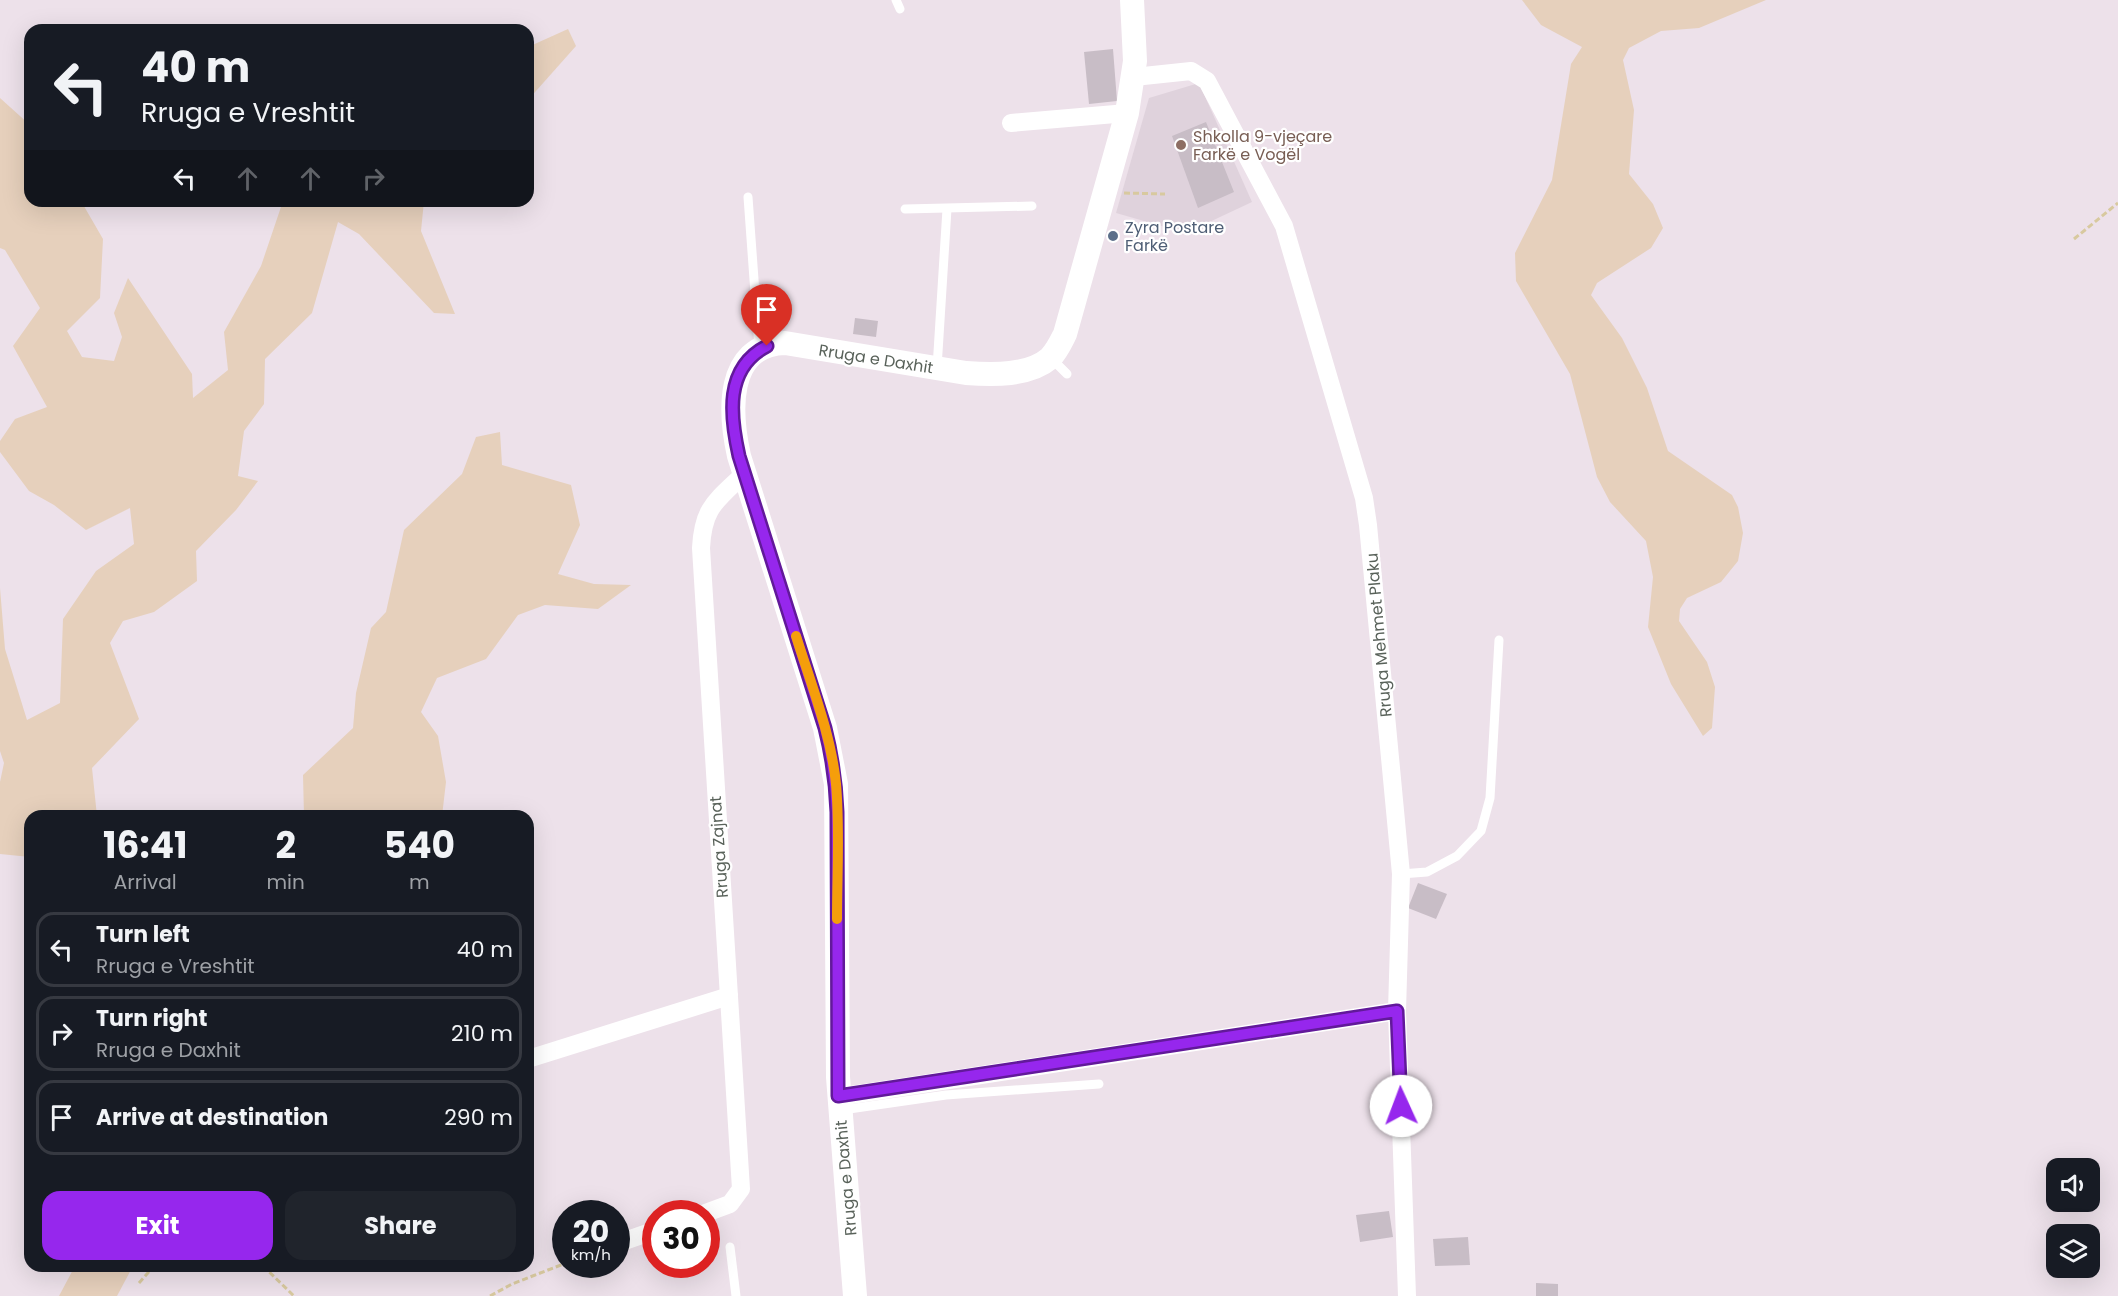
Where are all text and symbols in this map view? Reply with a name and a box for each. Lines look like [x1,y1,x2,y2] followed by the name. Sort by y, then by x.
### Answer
[141,38,250,97] text: 40 m
[42,48,120,126] icon: left
[141,94,355,131] text: Rruga e Vreshtit
[1193,125,1332,166] place label: Shkolla 9-vjeçare Farkë e Vogël
[1174,138,1188,152] marker: Shkolla 9-vjeçare Farkë e Vogël
[168,162,201,195] icon: left
[231,162,264,195] icon: ahead
[294,162,327,195] icon: ahead
[357,162,390,195] icon: right
[1125,216,1224,257] place label: Zyra Postare Farkë
[1106,229,1120,243] marker: Zyra Postare Farkë
[741,284,792,346] pin
[750,293,783,326] icon: arrive
[817,339,935,379] street label: Rruga e Daxhit
[1360,552,1398,718] street label: Rruga Mehmet Plaku
[704,795,734,899] street label: Rruga Zajnat
[103,820,188,871] text: 16:41
[275,820,296,871] text: 2
[384,820,455,871] text: 540
[114,868,177,896] text: Arrival
[267,868,305,896] text: min
[409,868,430,896] text: m
[96,919,190,950] text: Turn left
[45,933,78,966] icon: left
[457,934,513,965] text: 40 m
[96,952,255,980] text: Rruga e Vreshtit
[96,1003,207,1034] text: Turn right
[45,1017,78,1050] icon: right
[451,1018,513,1049] text: 210 m
[96,1036,241,1064] text: Rruga e Daxhit
[1369,1074,1433,1138] position arrow
[45,1101,78,1134] icon: arrive
[96,1102,328,1133] text: Arrive at destination
[444,1102,513,1133] text: 290 m
[829,1119,863,1237] street label: Rruga e Daxhit
[2046,1158,2100,1278] map controls
[2046,1158,2100,1212] button: sound
[42,1191,273,1260] button: Exit
[285,1191,516,1260] button: Share
[642,1200,720,1278] speed limit sign: 30
[573,1210,609,1253] text: 20
[2046,1224,2100,1278] button: layers
[571,1244,611,1265] text: km/h

